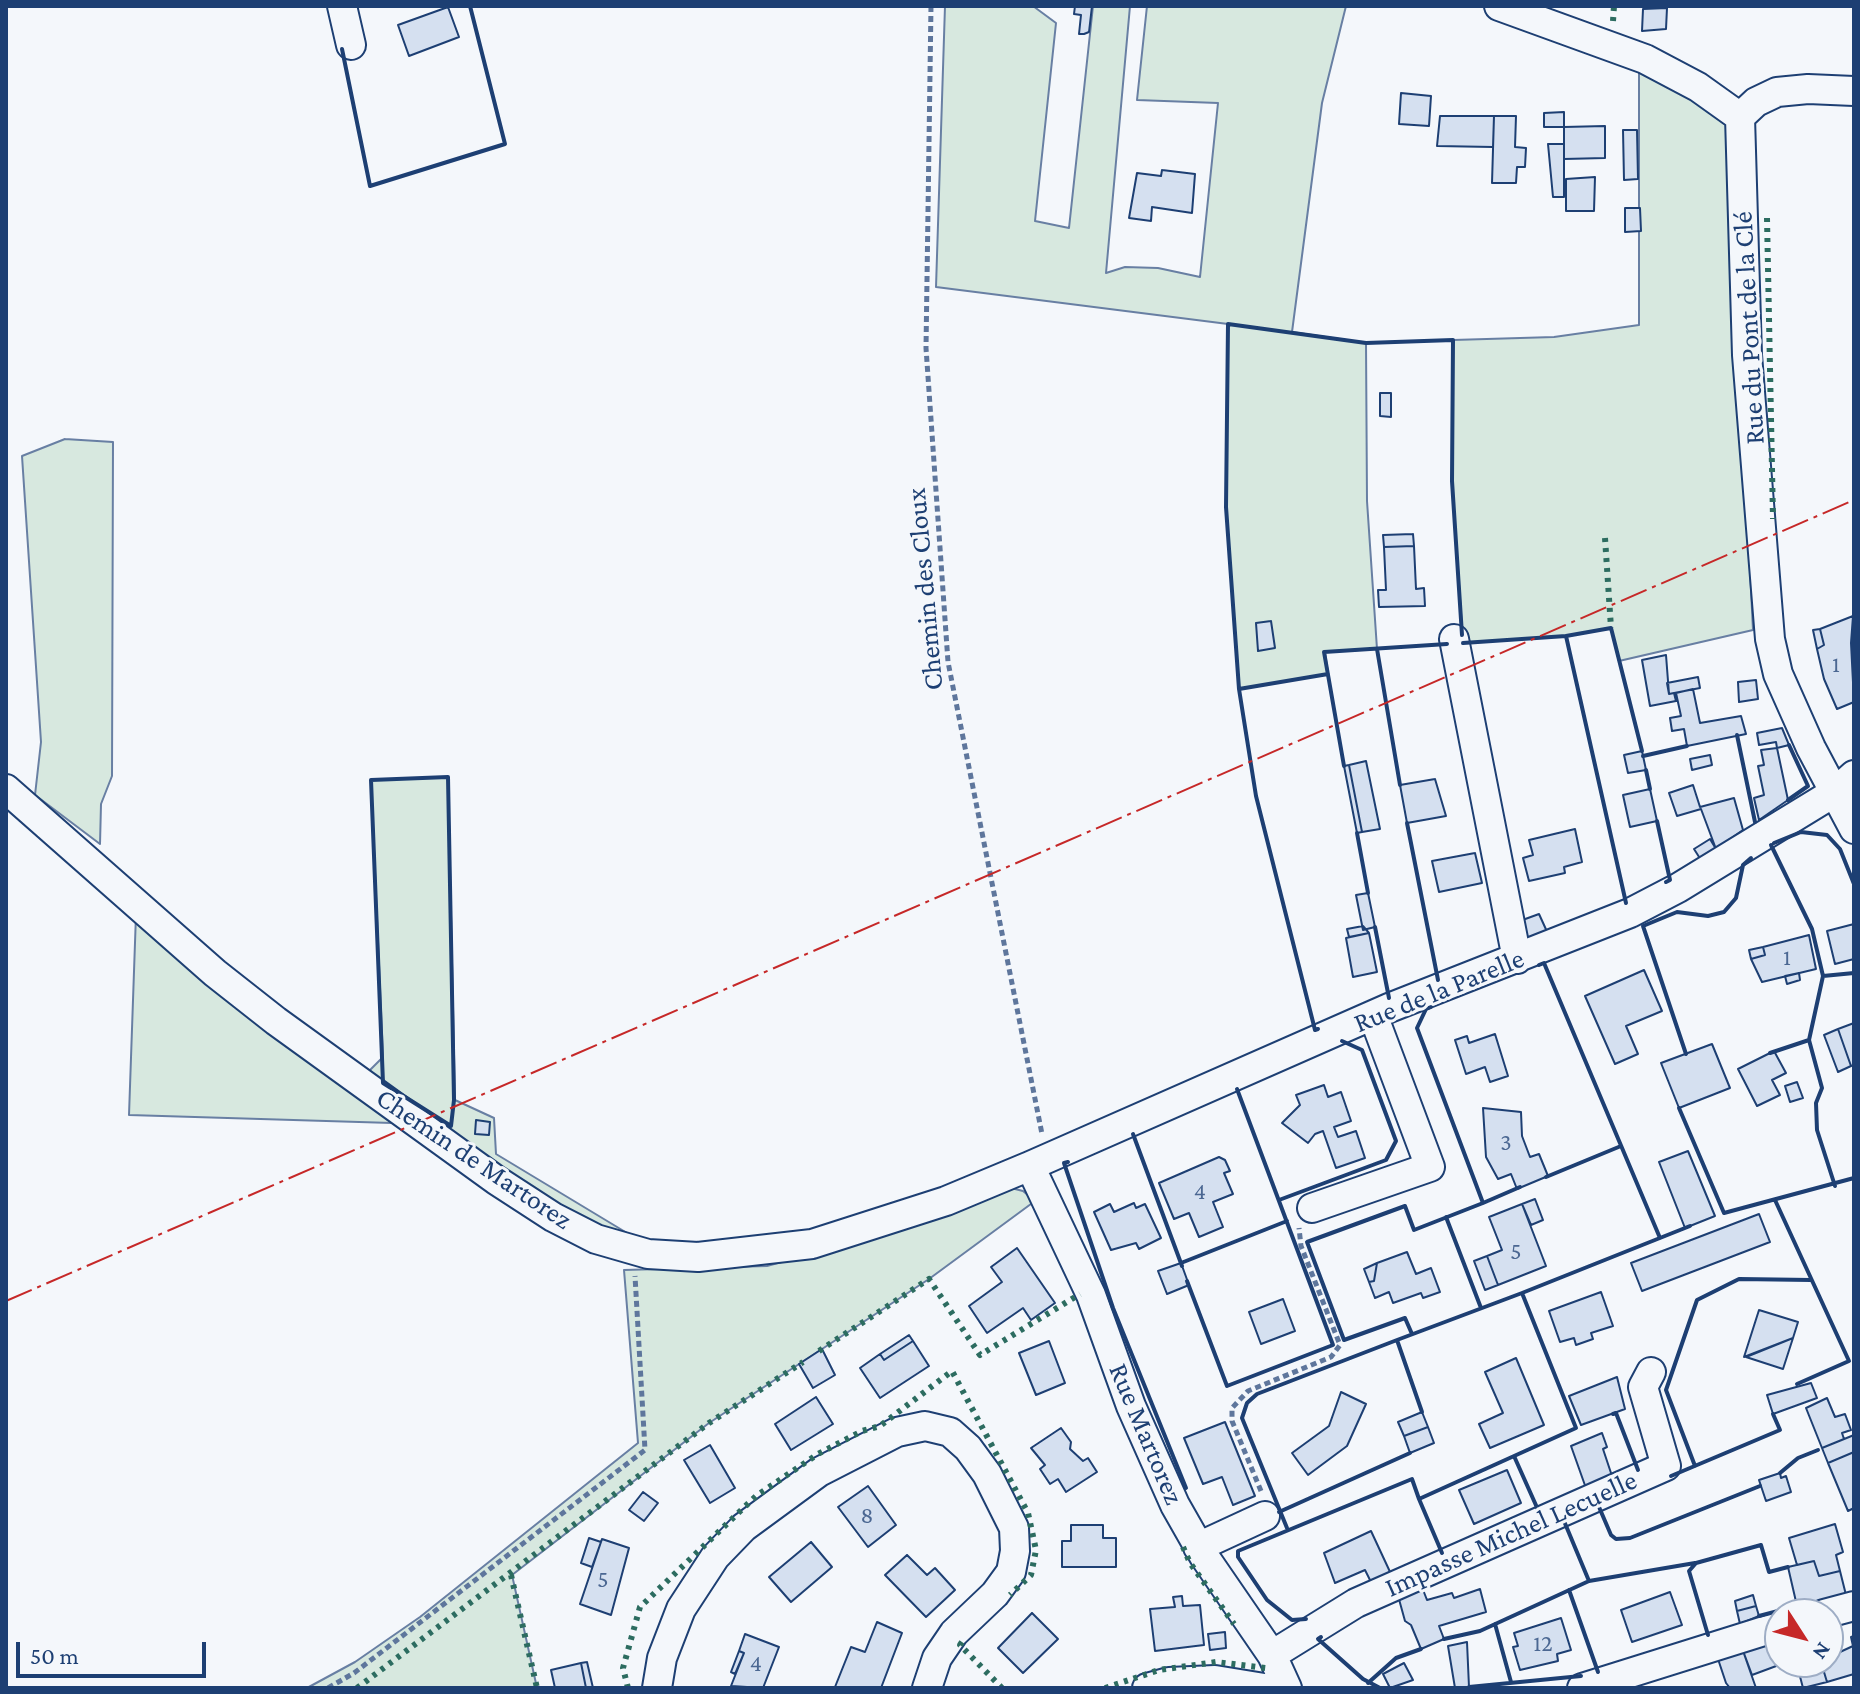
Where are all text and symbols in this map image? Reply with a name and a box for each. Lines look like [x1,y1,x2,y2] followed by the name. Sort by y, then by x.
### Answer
[1726,211,1772,445] street label: Rue du Pont de la Clé
[899,486,951,692] street label: Chemin des Cloux
[1832,651,1840,679] house number: 1
[1349,942,1529,1040] street label: Rue de la Parelle
[1783,944,1791,972] house number: 1
[370,1081,578,1237] street label: Chemin de Martorez
[1500,1129,1512,1157] house number: 3
[1194,1178,1206,1206] house number: 4
[1510,1238,1522,1266] house number: 5
[1101,1358,1191,1510] street label: Rue Martorez
[1380,1463,1642,1605] street label: Impasse Michel Lecuelle
[861,1502,873,1530] house number: 8
[597,1566,609,1594] house number: 5
[1764,1598,1844,1678] north arrow
[20,1626,210,1676] scale bar
[1533,1630,1553,1658] house number: 12
[1808,1638,1837,1665] text: N
[30,1642,79,1669] text: 50 m
[750,1650,762,1678] house number: 4

